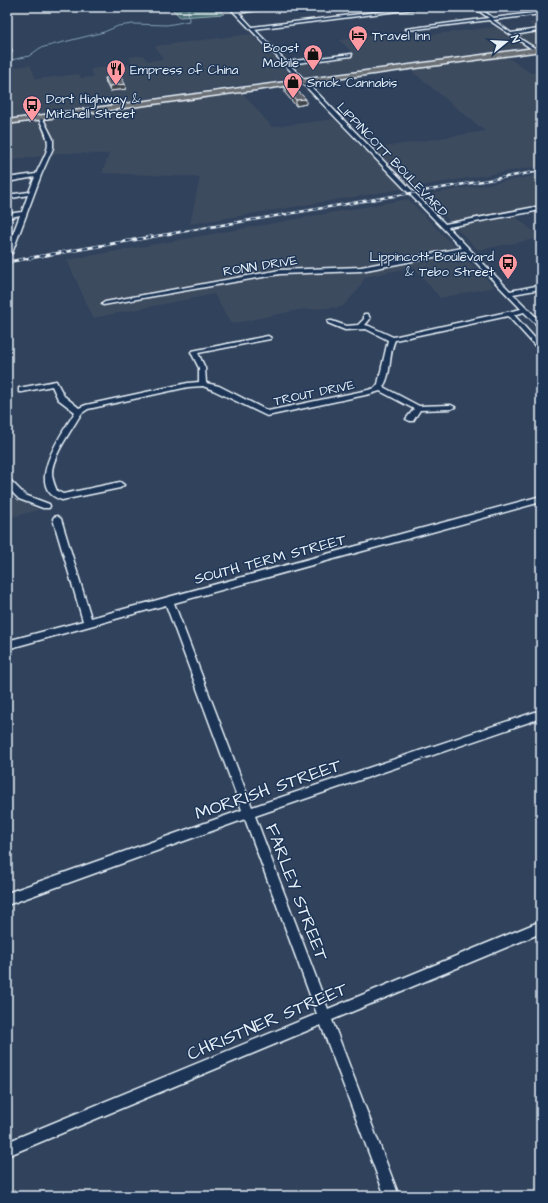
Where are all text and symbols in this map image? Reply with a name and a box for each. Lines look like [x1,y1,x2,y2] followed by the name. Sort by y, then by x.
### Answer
[486,22,526,62] north arrow
[347,24,369,52] hotel icon: Travel Inn
[372,27,430,45] place label: Travel Inn
[507,33,523,45] text: N
[263,39,300,72] place label: Boost Mobile
[302,43,324,71] shop icon: Boost Mobile
[105,58,127,86] restaurant icon: Empress of China
[130,61,239,79] place label: Empress of China
[282,71,304,99] shop icon: Smok Cannabis
[307,74,398,92] place label: Smok Cannabis
[46,90,141,123] place label: Dort Highway & Mitchell Street
[21,94,43,122] bus stop icon: Dort Highway & Mitchell Street
[333,98,452,221] street label: LIPPINCOTT BOULEVARD
[369,248,495,281] place label: Lippincott Boulevard & Tebo Street
[222,251,299,281] street label: RONN DRIVE
[497,252,519,280] bus stop icon: Lippincott Boulevard & Tebo Street
[272,376,357,410] street label: TROUT DRIVE
[192,529,349,590] street label: SOUTH TERM STREET
[192,752,345,826] street label: MORRISH STREET
[259,820,334,965] street label: FARLEY STREET
[183,976,352,1067] street label: CHRISTNER STREET

